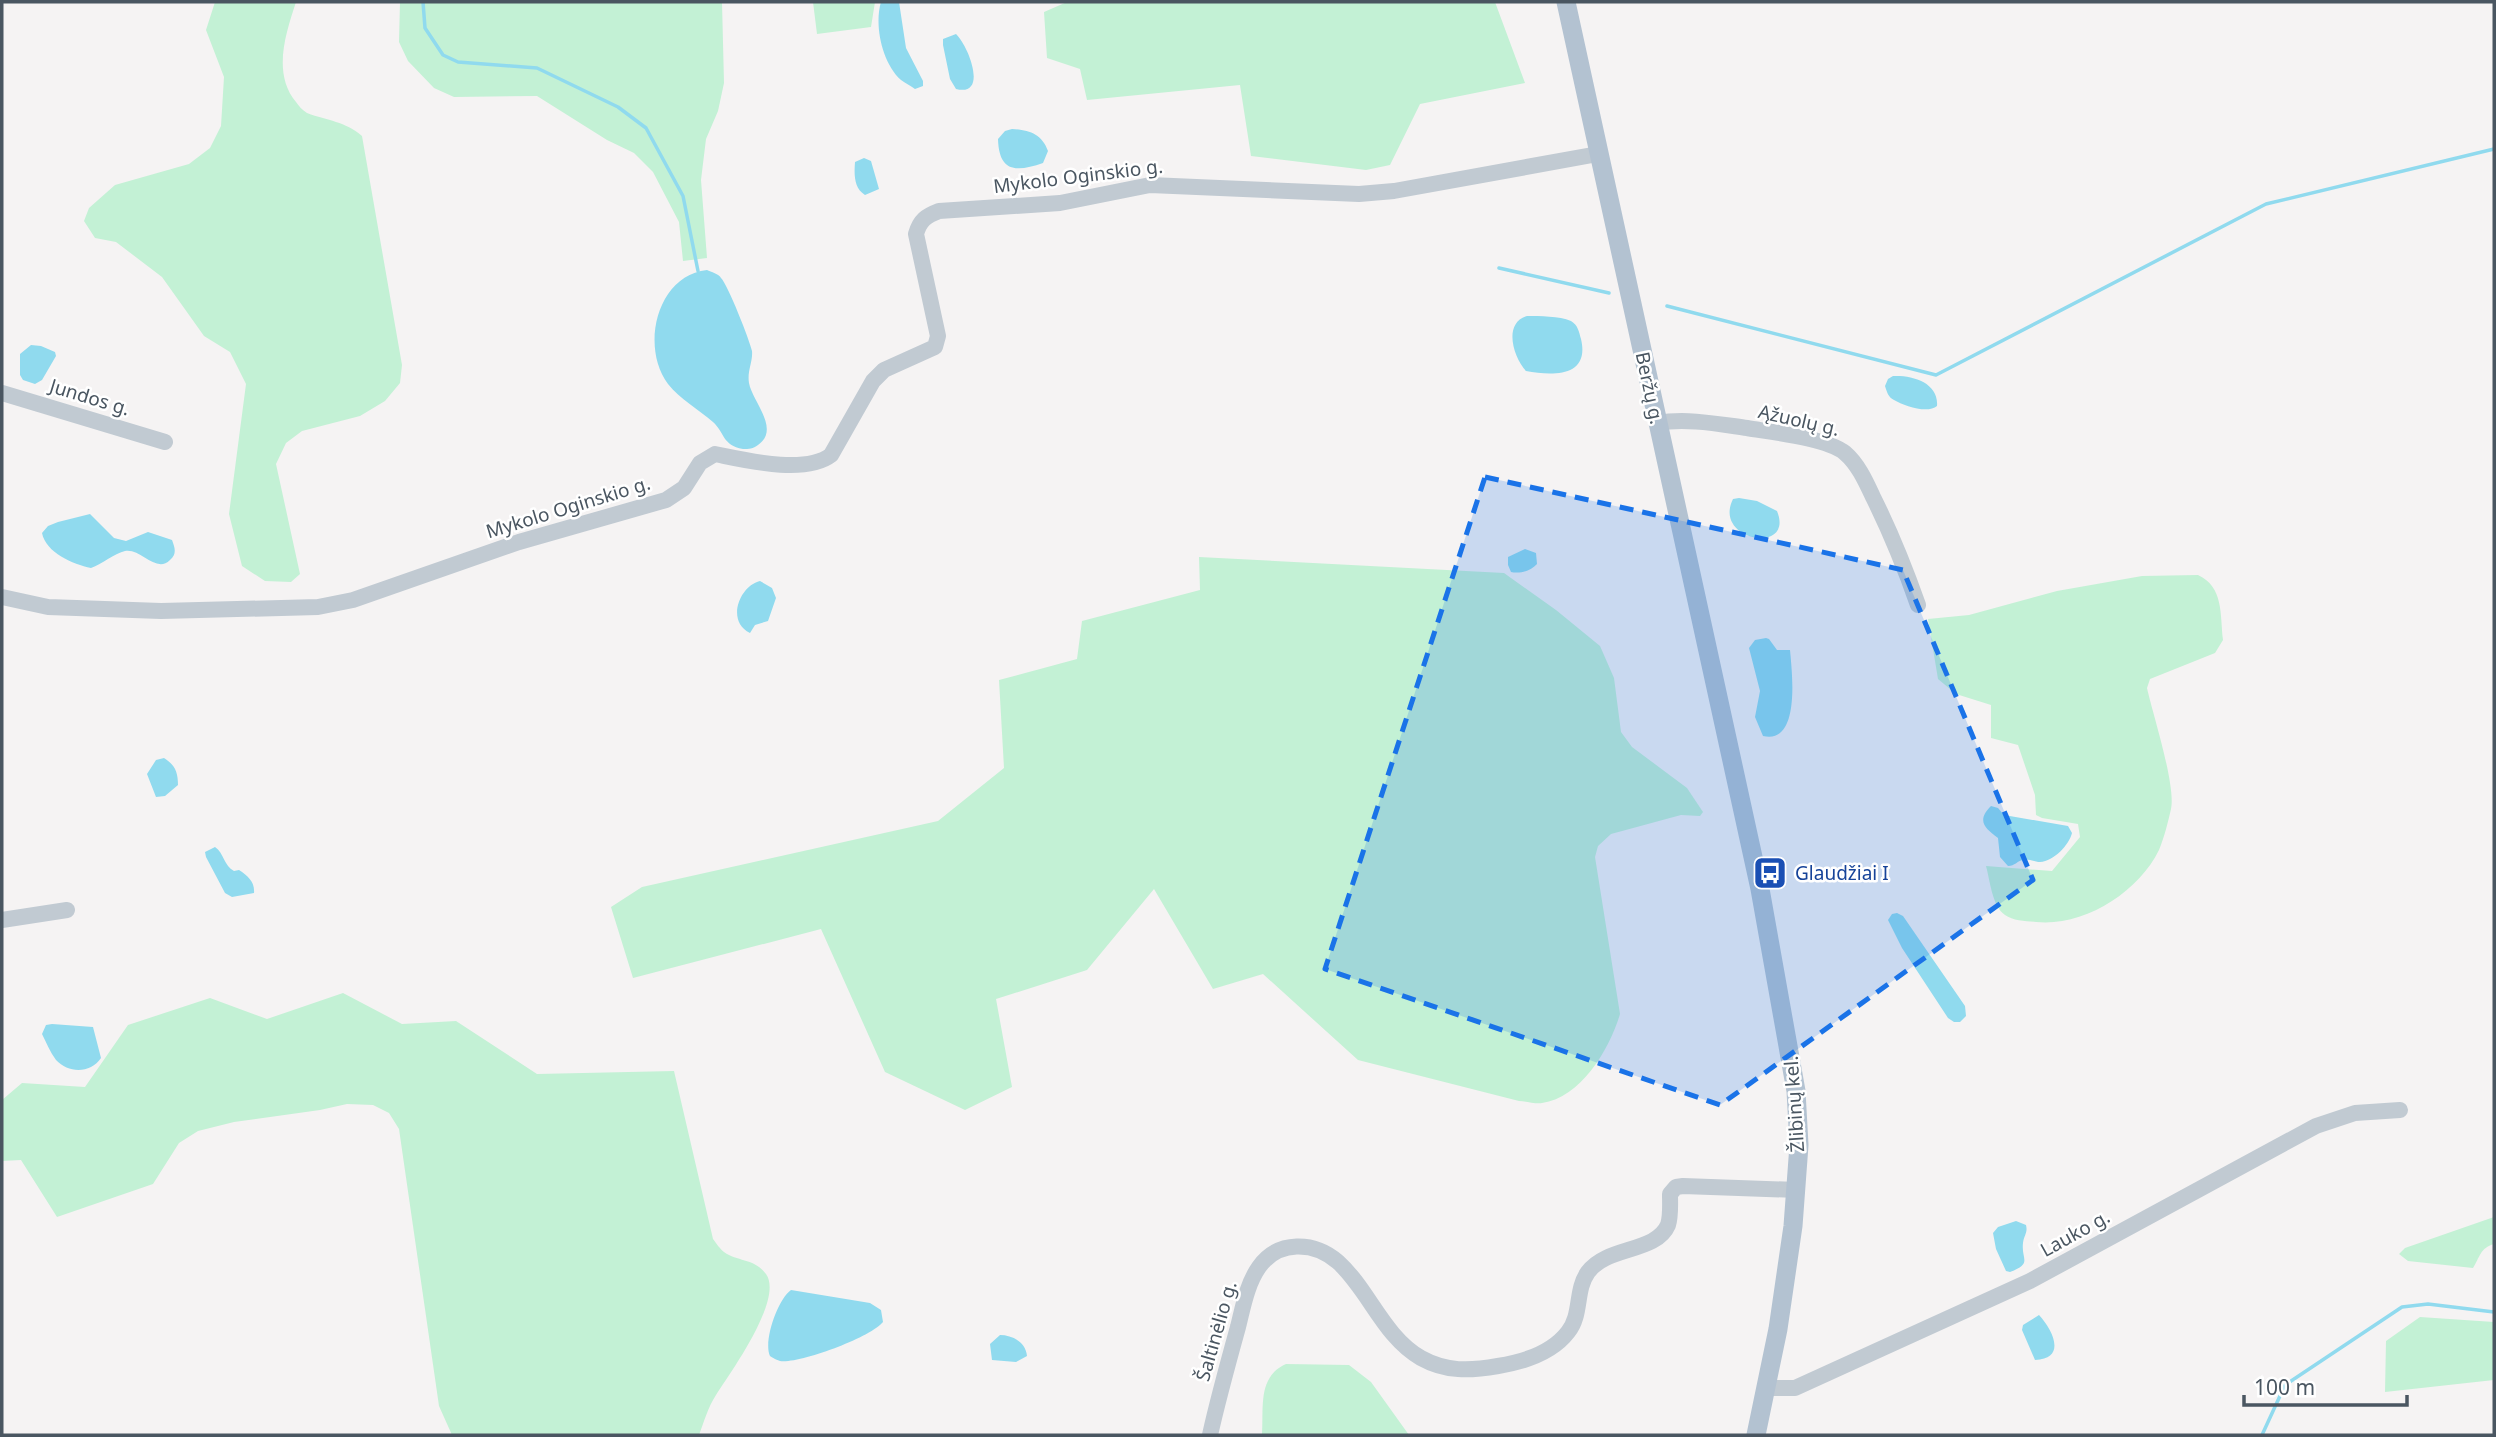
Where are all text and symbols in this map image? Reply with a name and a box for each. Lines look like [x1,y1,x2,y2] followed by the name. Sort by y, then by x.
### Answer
[992,153,1164,199] street label: Mykolo Oginskio g.
[1630,349,1670,427] street label: Beržų g.
[45,372,133,422] street label: Jundos g.
[1756,398,1842,442] street label: Ąžuolų g.
[483,470,653,544] street label: Mykolo Oginskio g.
[1751,854,1789,892] bus stop icon: Glaudžiai I
[1795,860,1889,886] place label: Glaudžiai I
[1778,1055,1810,1153] street label: Žlibinų kel.
[2036,1203,2114,1263] street label: Lauko g.
[1189,1278,1243,1384] street label: Šaltinėlio g.
[2244,1364,2407,1408] scale bar
[2254,1373,2315,1401] text: 100 m

